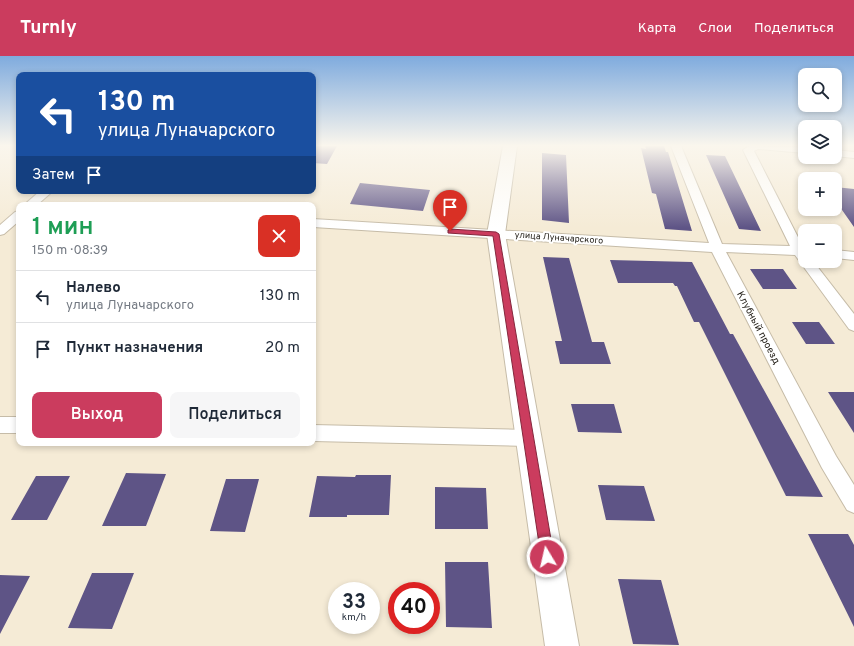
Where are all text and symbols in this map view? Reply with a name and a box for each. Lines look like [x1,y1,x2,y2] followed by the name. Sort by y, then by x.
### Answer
[20,16,77,40] text: Turnly
[638,20,676,37] text: Карта
[698,20,732,37] text: Слои
[754,20,834,37] text: Поделиться
[798,68,842,268] map controls
[798,68,842,112] button: search
[98,85,176,121] text: 130 m
[32,88,84,140] icon: left
[98,120,275,143] text: улица Луначарского
[798,120,842,164] button: layers
[83,164,105,186] icon: arrive
[32,166,75,185] text: Затем
[798,172,842,216] button: +
[433,190,467,231] pin
[439,196,461,218] icon: arrive
[32,213,93,243] text: 1 мин
[258,215,300,257] button: close
[798,224,842,268] button: −
[514,229,604,247] street label: улица Луначарского
[32,243,108,259] text: 150 m · 08:39
[66,279,121,298] text: Налево
[32,286,54,308] icon: left
[260,287,300,306] text: 130 m
[733,289,783,367] street label: Клубный проезд
[66,298,194,314] text: улица Луначарского
[32,338,54,360] icon: arrive
[66,339,203,358] text: Пункт назначения
[265,339,300,358] text: 20 m
[32,392,162,438] button: Выход
[170,392,300,438] button: Поделиться
[526,536,568,578] position arrow
[388,582,440,634] speed limit sign: 40
[342,590,366,616] text: 33
[342,611,366,624] text: km/h

